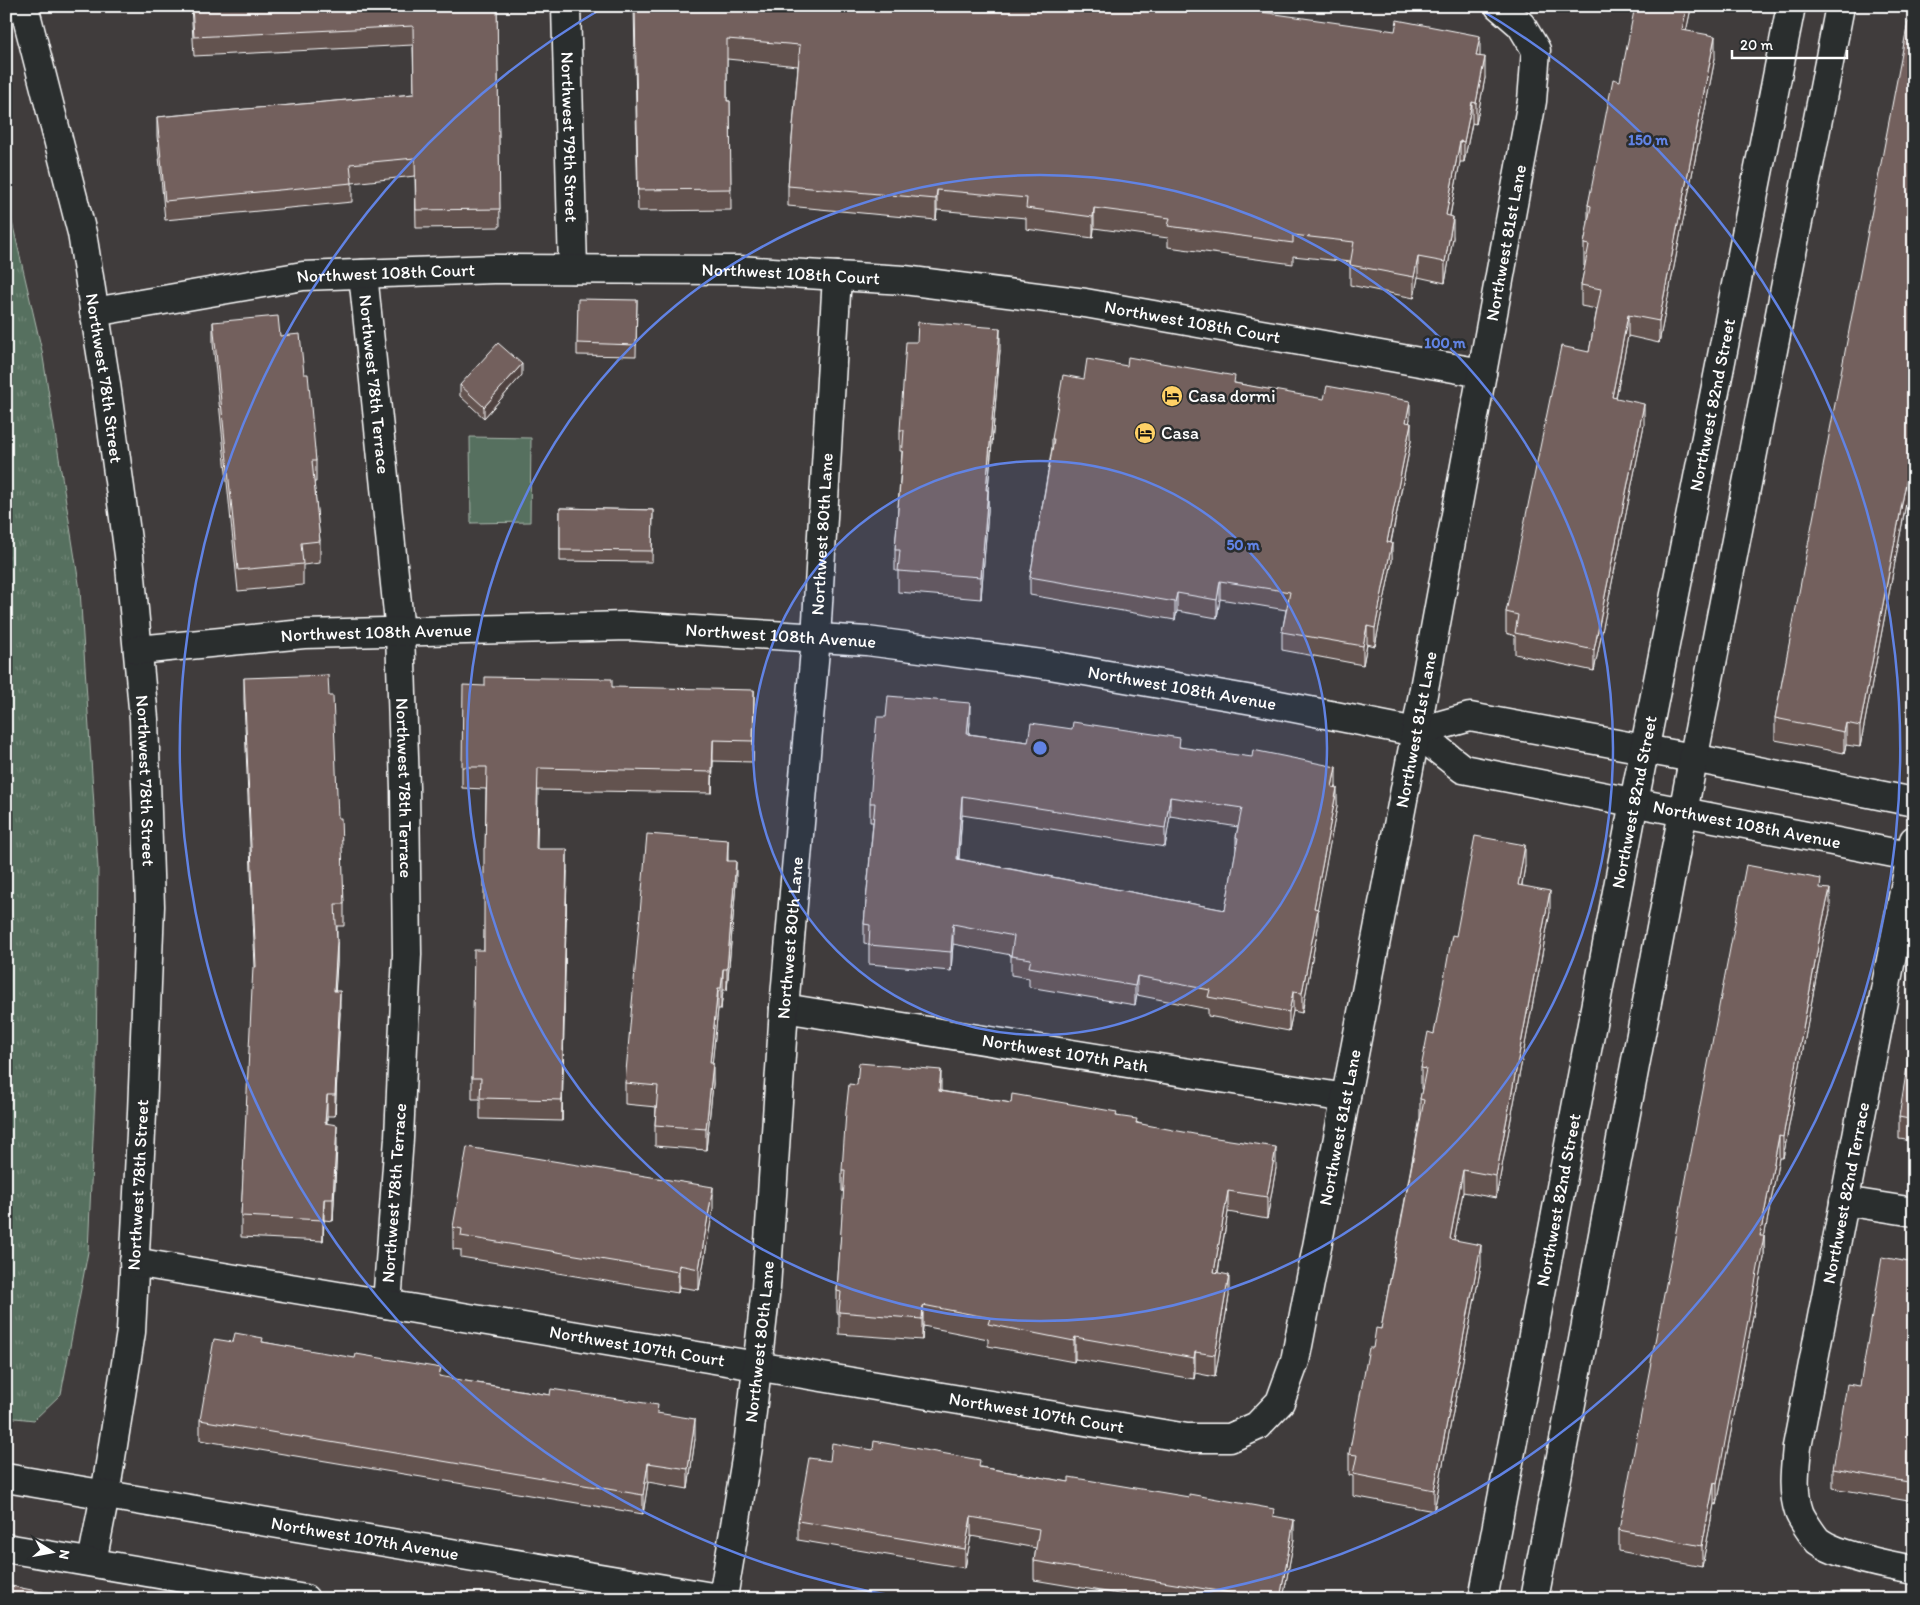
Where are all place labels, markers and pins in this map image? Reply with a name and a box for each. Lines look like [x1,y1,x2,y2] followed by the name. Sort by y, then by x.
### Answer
[1160,384,1184,408] hotel icon: Casa dormi
[1188,385,1276,407] place label: Casa dormi
[1133,421,1157,445] hotel icon: Casa
[1161,422,1199,444] place label: Casa
[1031,739,1049,757] centre of rings

